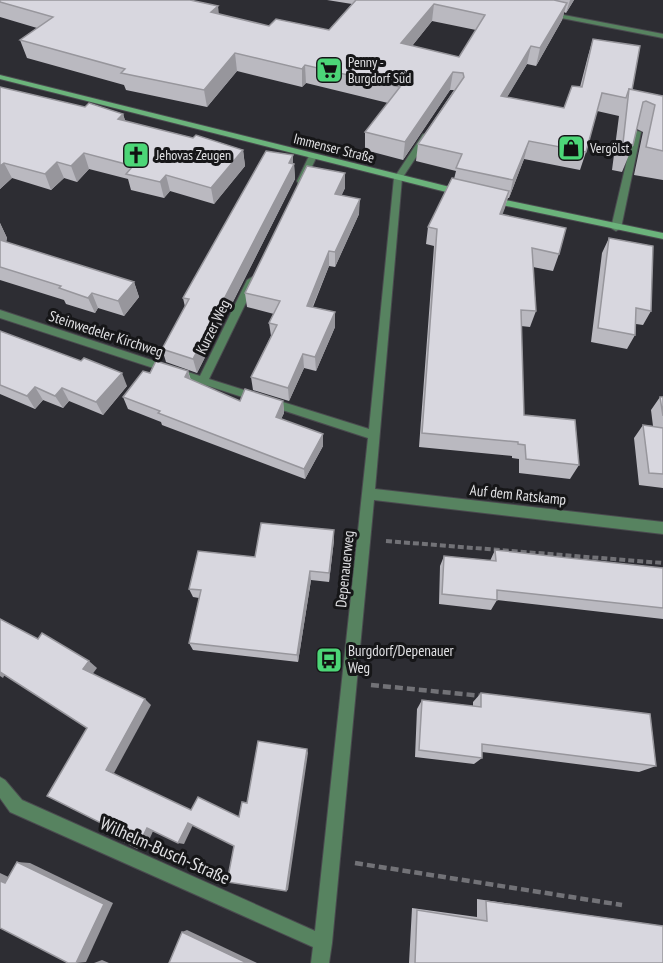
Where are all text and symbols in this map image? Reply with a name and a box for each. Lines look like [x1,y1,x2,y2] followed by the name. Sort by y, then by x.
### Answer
[348,53,411,87] place label: Penny - Burgdorf Süd
[314,55,344,85] supermarket icon: Penny - Burgdorf Süd
[292,129,376,167] street label: Immenser Straße
[556,133,586,163] shop icon: Vergölst
[589,139,630,157] place label: Vergölst
[121,140,151,170] church icon: Jehovas Zeugen
[155,146,231,164] place label: Jehovas Zeugen
[191,296,234,357] street label: Kurzer Weg
[47,306,166,361] street label: Steinwedeler Kirchweg
[469,480,567,509] street label: Auf dem Ratskamp
[331,529,358,608] street label: Depenauerweg
[348,641,455,677] place label: Burgdorf/Depenauer Weg
[314,645,344,675] bus stop icon: Burgdorf/Depenauer Weg
[97,812,234,889] street label: Wilhelm-Busch-Straße

